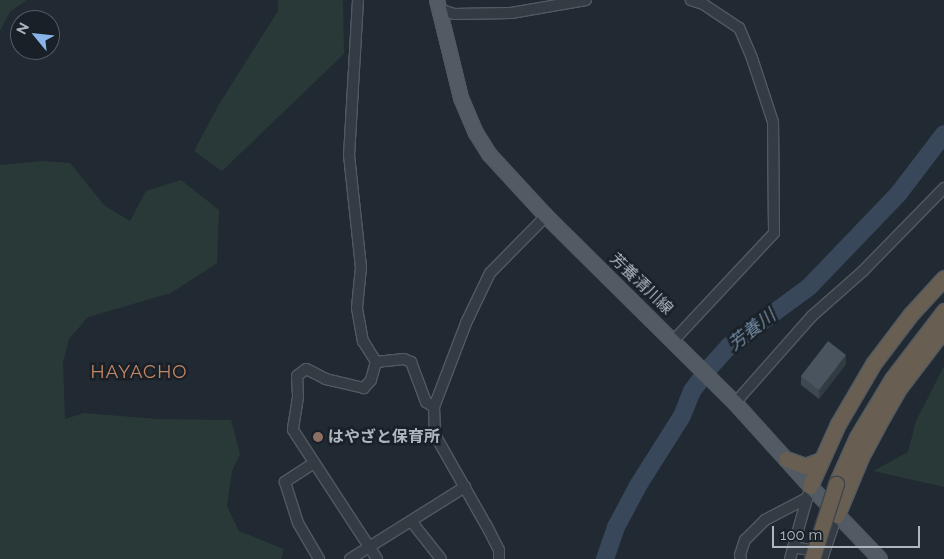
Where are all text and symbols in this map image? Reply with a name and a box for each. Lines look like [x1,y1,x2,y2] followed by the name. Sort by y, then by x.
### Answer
[10,10,60,60] north arrow
[13,20,32,37] text: N
[606,249,676,319] street label: 芳養清川線
[724,305,780,355] water label: 芳養川
[90,361,188,383] district label: HAYACHO
[328,427,440,447] place label: はやざと保育所
[312,431,324,443] marker: はやざと保育所
[774,516,922,548] scale bar
[780,526,822,544] text: 100 m

